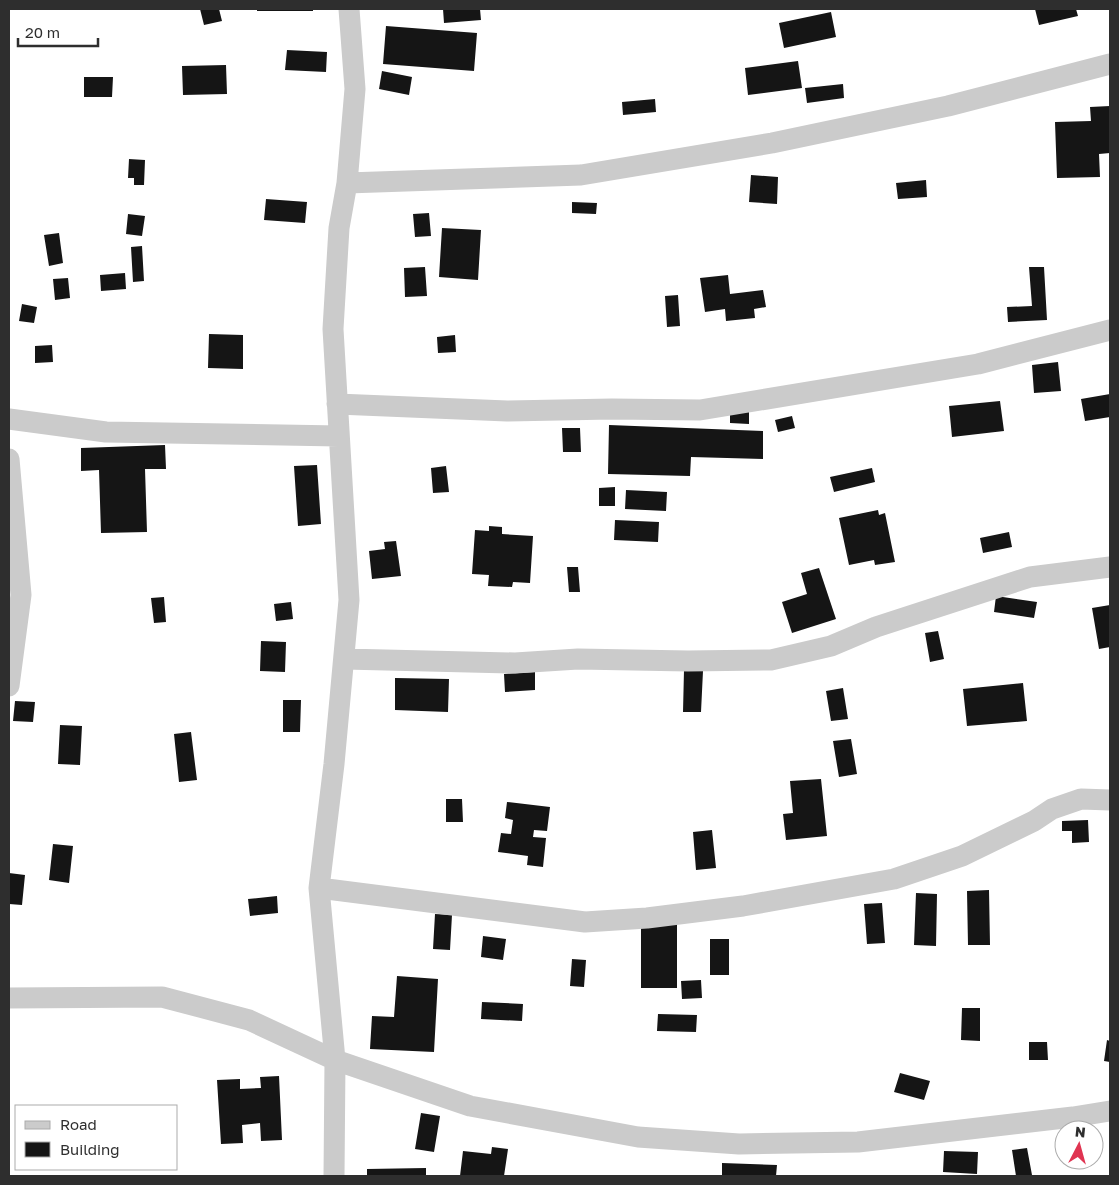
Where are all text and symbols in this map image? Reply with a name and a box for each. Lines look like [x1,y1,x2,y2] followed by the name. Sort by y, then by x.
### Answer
[18,15,98,47] scale bar
[25,23,60,41] text: 20 m
[15,1105,178,1170] legend
[60,1115,97,1133] text: Road
[1054,1120,1104,1170] north arrow
[1074,1123,1087,1141] text: N
[60,1140,120,1158] text: Building

